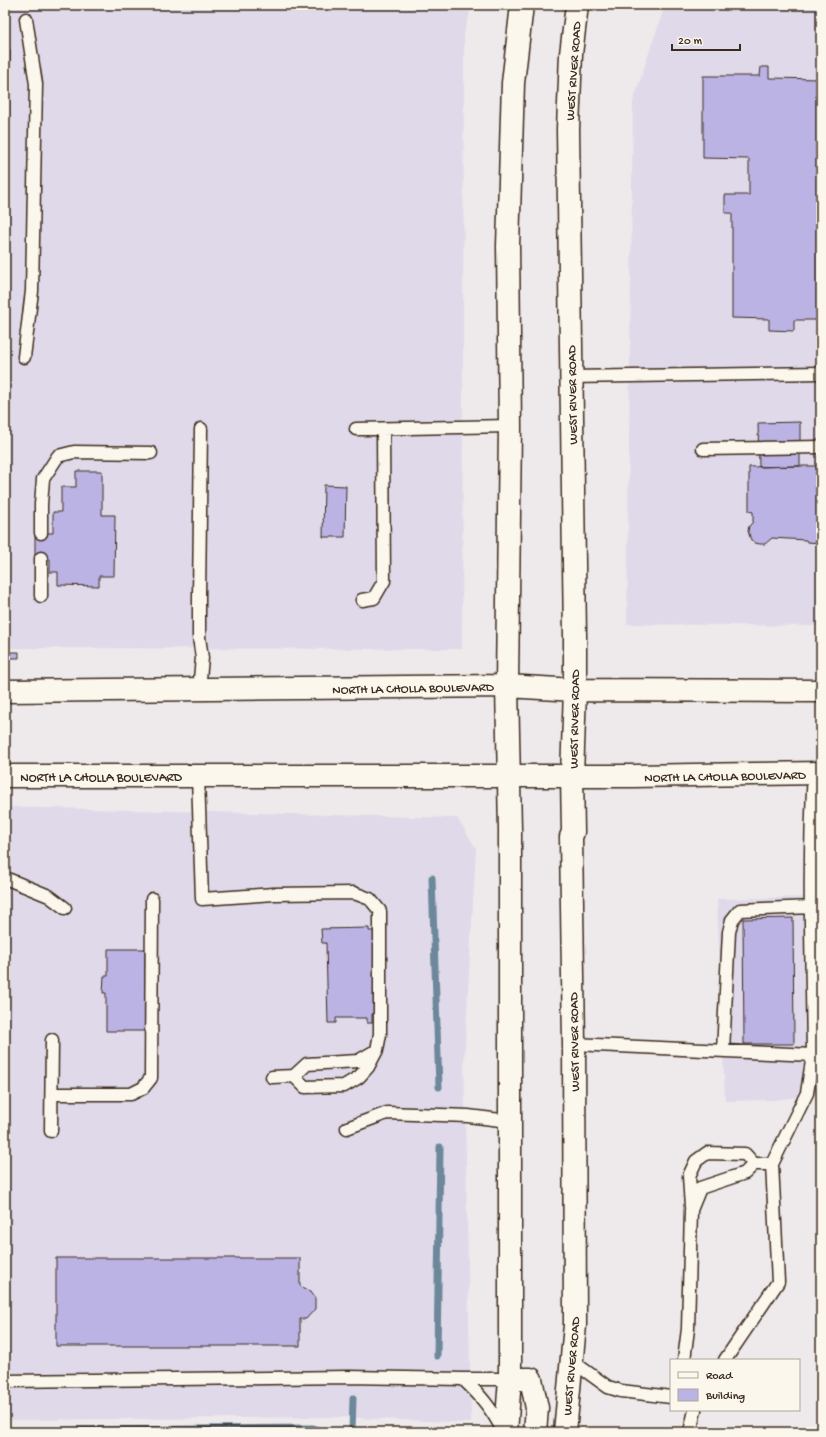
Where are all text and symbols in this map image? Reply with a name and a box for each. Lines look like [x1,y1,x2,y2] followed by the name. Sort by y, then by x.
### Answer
[564,21,585,121] street label: WEST RIVER ROAD
[672,26,740,52] scale bar
[678,35,703,49] text: 20 m
[565,345,582,445] street label: WEST RIVER ROAD
[567,669,584,769] street label: WEST RIVER ROAD
[332,681,495,698] street label: NORTH LA CHOLLA BOULEVARD
[644,769,807,786] street label: NORTH LA CHOLLA BOULEVARD
[20,771,182,786] street label: NORTH LA CHOLLA BOULEVARD
[567,992,584,1092] street label: WEST RIVER ROAD
[561,1316,584,1416] street label: WEST RIVER ROAD
[670,1359,800,1411] legend
[706,1370,733,1384] text: Road
[705,1390,745,1404] text: Building

